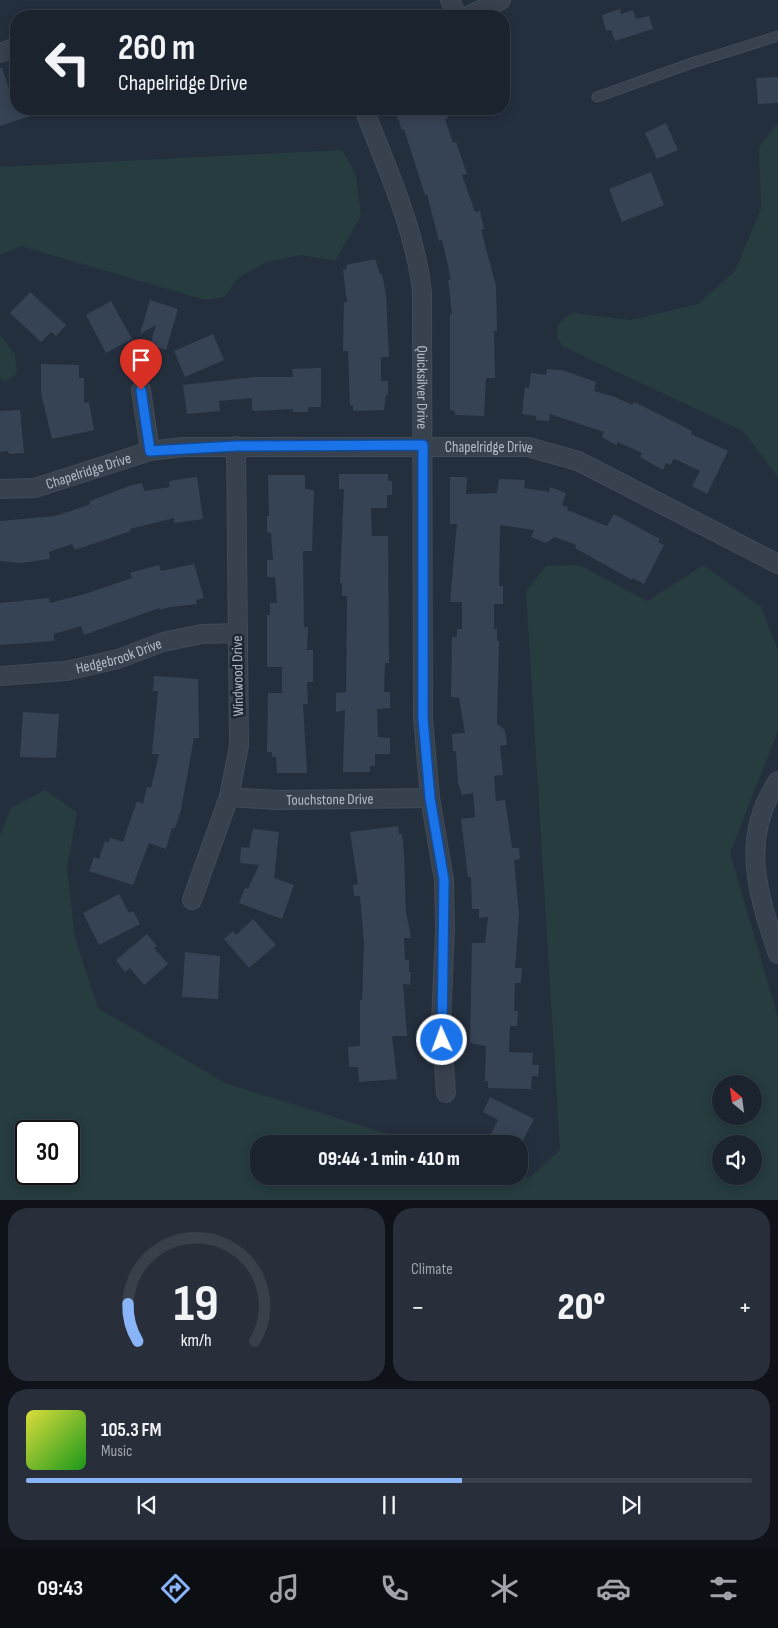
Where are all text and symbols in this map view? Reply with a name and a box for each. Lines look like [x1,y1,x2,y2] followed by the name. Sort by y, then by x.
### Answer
[118,27,195,70] text: 260 m
[35,30,100,95] icon: left
[118,70,248,97] text: Chapelridge Drive
[120,339,162,390] pin
[127,346,155,374] icon: arrive
[413,346,432,429] street label: Quicksilver Drive
[445,438,536,458] street label: Chapelridge Drive
[43,448,133,493] street label: Chapelridge Drive
[74,634,164,678] street label: Hedgebrook Drive
[228,635,248,717] street label: Windwood Drive
[286,789,374,809] street label: Touchstone Drive
[415,1013,467,1065] position arrow
[712,1075,762,1125] north arrow
[712,1075,762,1185] map controls
[15,1120,80,1185] speed limit sign: 30
[712,1135,762,1185] button: sound
[318,1148,460,1171] text: 09:44 · 1 min · 410 m
[411,1260,453,1279] text: Climate
[174,1273,219,1336] text: 19
[558,1285,605,1330] text: 20°
[411,1291,425,1324] text: −
[738,1291,752,1324] text: +
[181,1330,212,1351] text: km/h
[101,1419,162,1442] text: 105.3 FM
[101,1442,132,1461] text: Music
[133,1491,161,1519] icon: previous
[375,1491,403,1519] icon: pause
[617,1491,645,1519] icon: next
[158,1571,193,1606] icon: directions
[267,1571,302,1606] icon: music
[377,1571,412,1606] icon: phone
[487,1571,522,1606] icon: climate
[596,1571,631,1606] icon: car
[706,1571,741,1606] icon: filters
[37,1575,83,1602] text: 09:43

